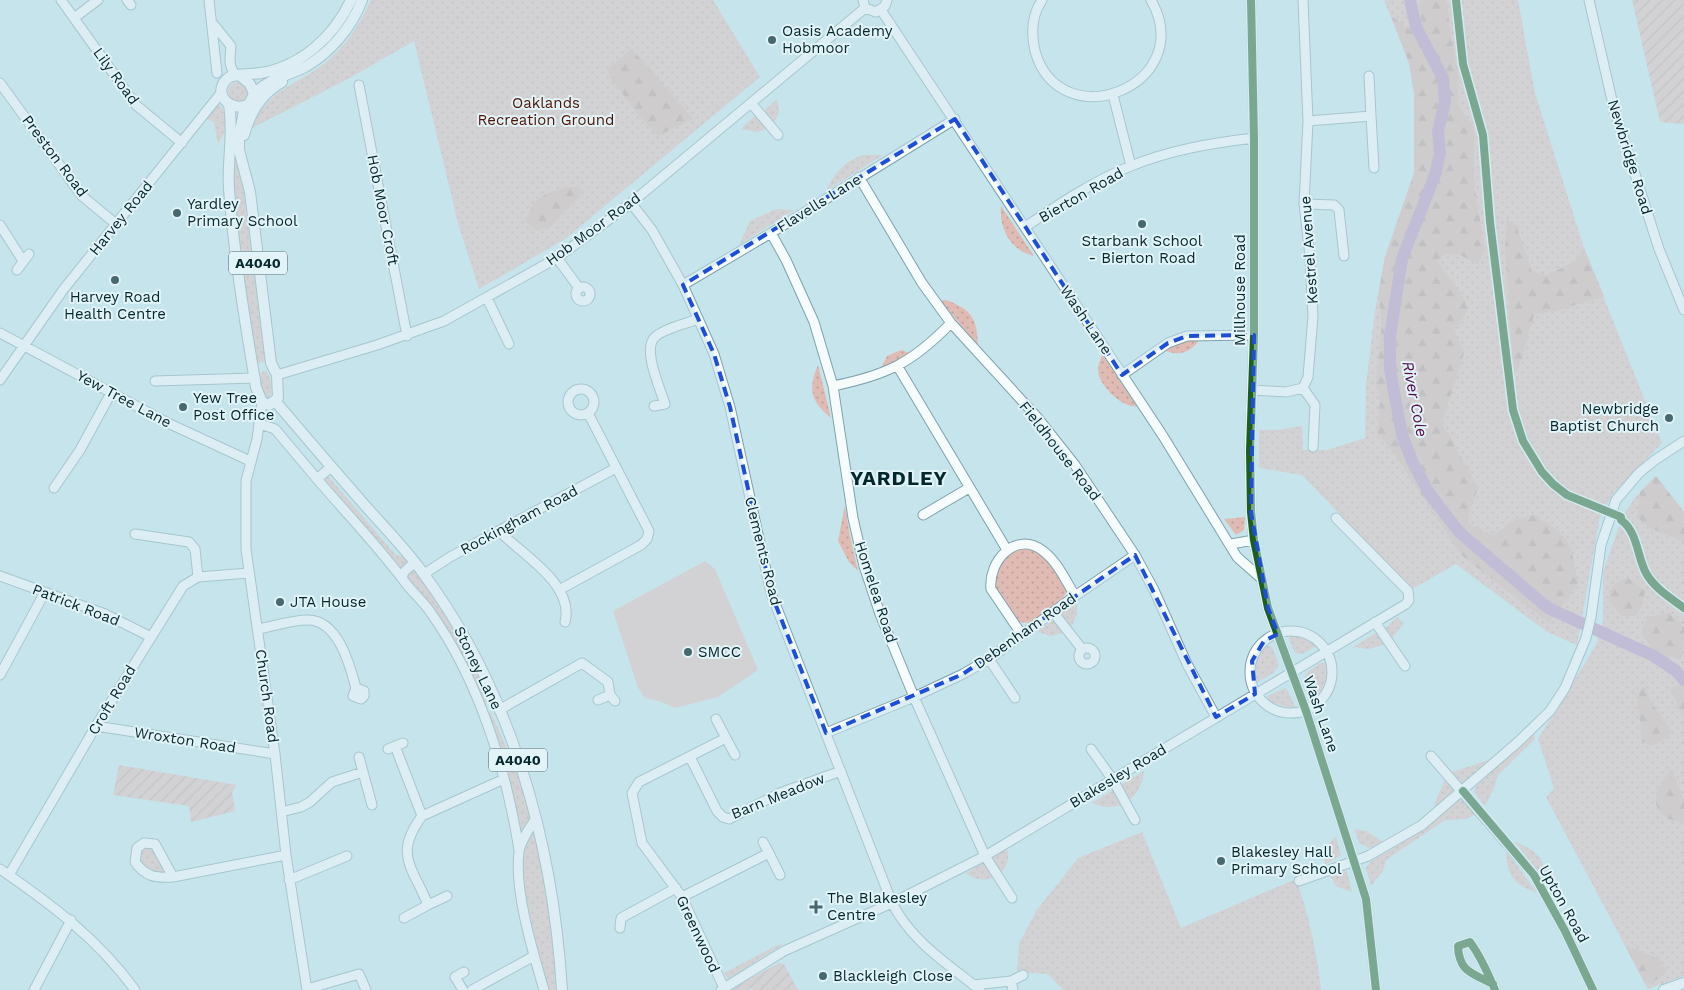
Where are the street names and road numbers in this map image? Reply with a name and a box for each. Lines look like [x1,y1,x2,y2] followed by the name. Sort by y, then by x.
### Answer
[89,44,143,108] street label: Lily Road
[1604,97,1656,217] street label: Newbridge Road
[18,111,92,201] street label: Preston Road
[363,153,403,268] street label: Hob Moor Croft
[1036,164,1126,226] street label: Bierton Road
[774,170,864,236] street label: Flavells Lane
[85,177,157,259] street label: Harvey Road
[542,189,644,269] street label: Hob Moor Road
[1296,195,1322,305] street label: Kestrel Avenue
[1231,234,1249,346] street label: Millhouse Road
[229,252,287,274] road number: A4040
[1056,282,1116,358] street label: Wash Lane
[74,366,174,432] street label: Yew Tree Lane
[1015,398,1105,504] street label: Fieldhouse Road
[457,481,581,559] street label: Rockingham Road
[741,495,785,607] street label: Clements Road
[851,539,901,645] street label: Homelea Road
[30,580,122,630] street label: Patrick Road
[970,589,1080,673] street label: Debenham Road
[450,623,506,713] street label: Stoney Lane
[252,648,282,744] street label: Church Road
[84,662,140,738] street label: Croft Road
[1299,673,1343,755] street label: Wash Lane
[133,723,237,757] street label: Wroxton Road
[1066,740,1170,812] street label: Blakesley Road
[489,748,547,772] road number: A4040
[729,769,828,823] street label: Barn Meadow
[1535,862,1593,946] street label: Upton Road
[672,893,724,975] street label: Greenwood

